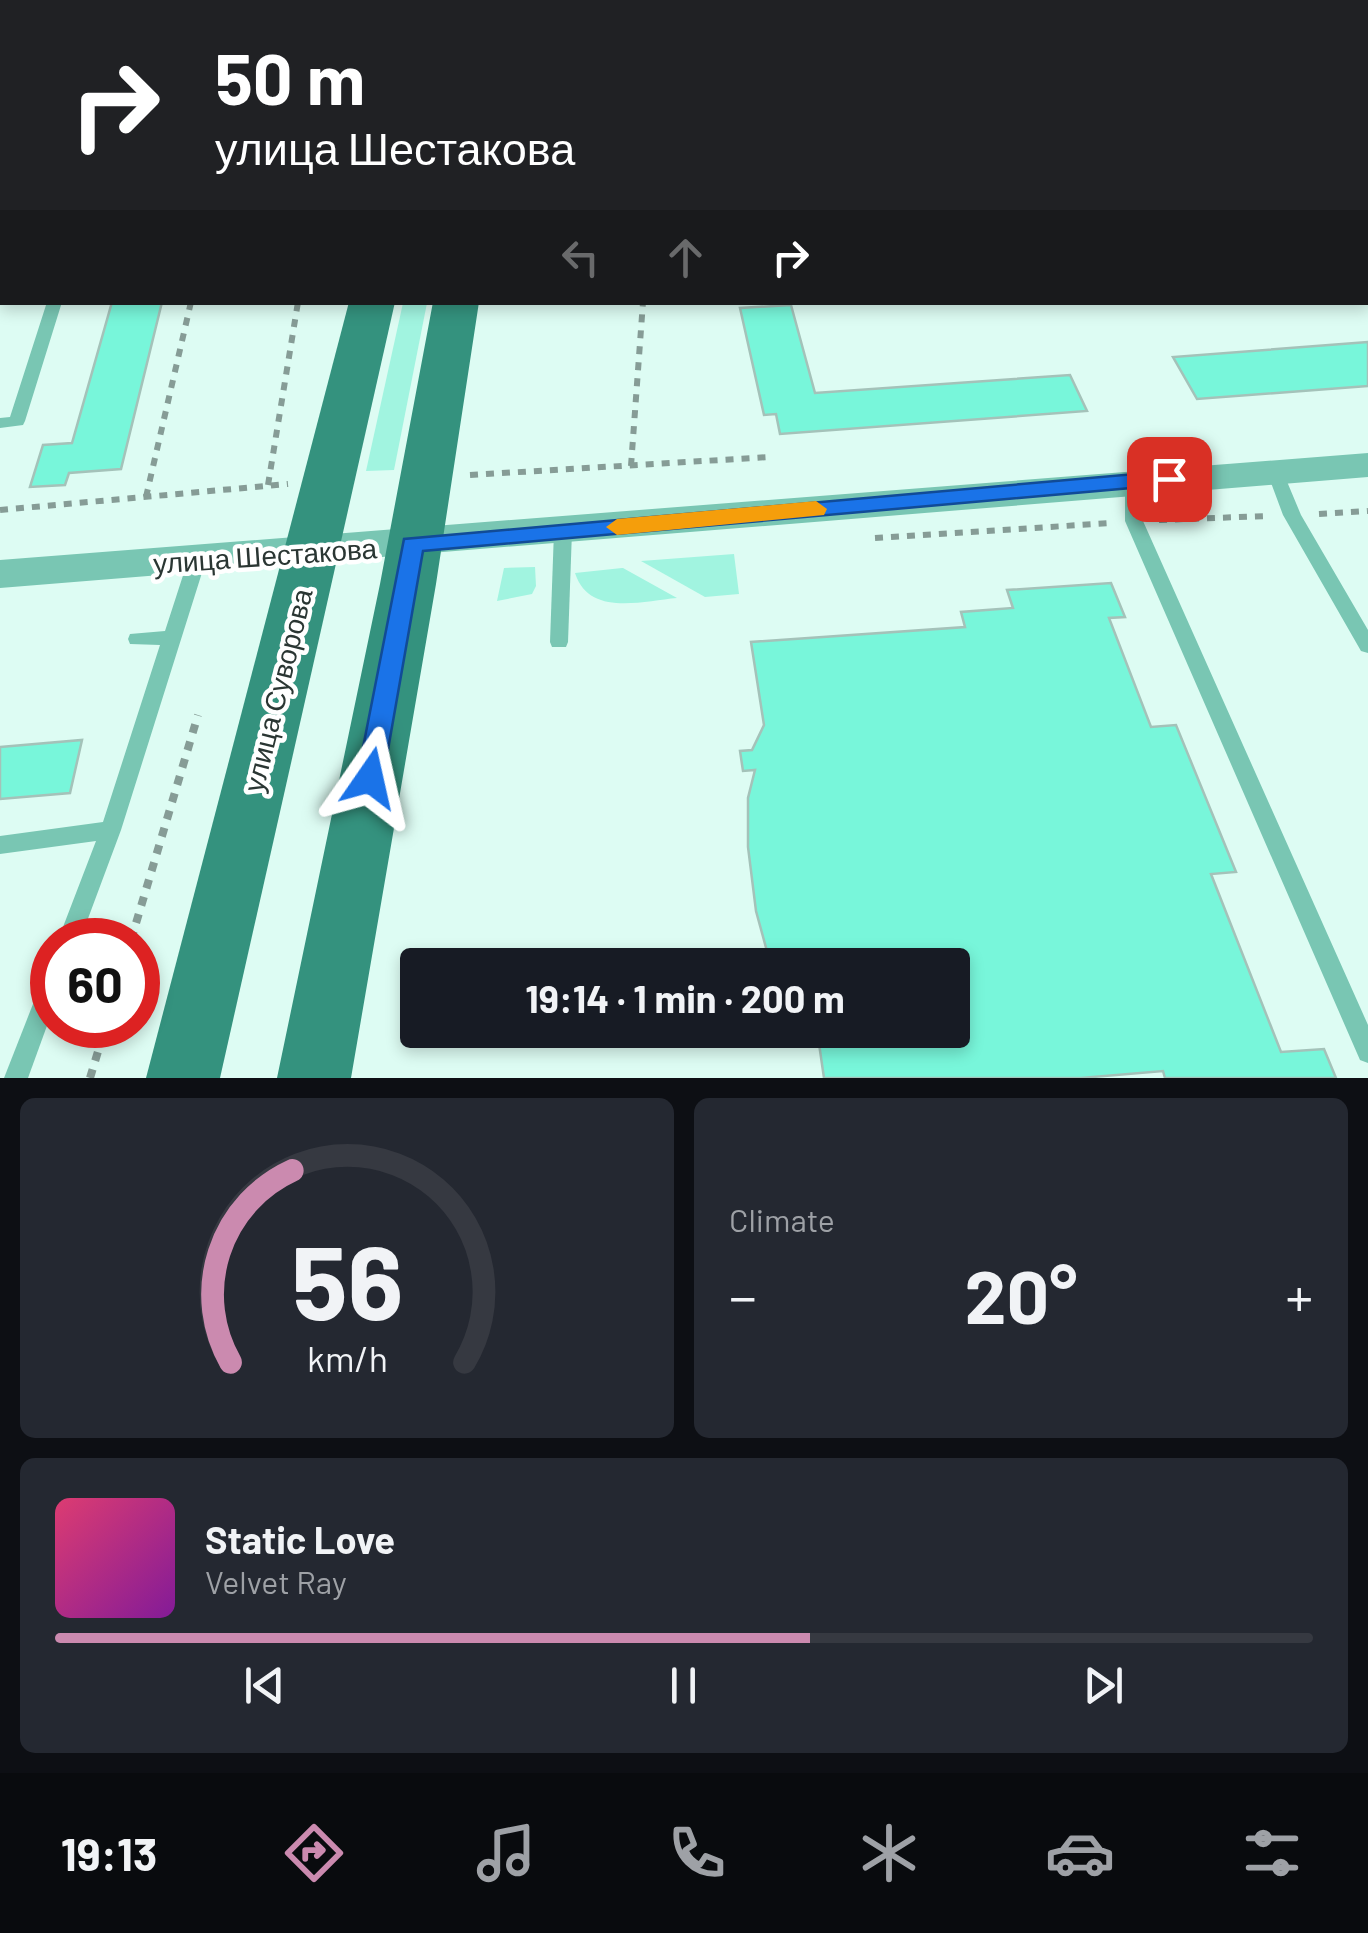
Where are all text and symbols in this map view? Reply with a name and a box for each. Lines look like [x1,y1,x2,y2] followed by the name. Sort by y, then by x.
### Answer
[215,35,365,119] text: 50 m
[50,40,180,170] icon: right
[215,120,575,174] text: улица Шестакова
[553,230,608,285] icon: left
[658,230,713,285] icon: ahead
[763,230,818,285] icon: right
[1127,437,1212,522] pin
[1142,452,1197,507] icon: arrive
[152,530,378,580] street label: улица Шестакова
[235,584,319,795] street label: улица Суворова
[318,726,422,830] position arrow
[30,918,160,1048] speed limit sign: 60
[525,975,845,1021] text: 19:14 · 1 min · 200 m
[729,1200,835,1238] text: Climate
[291,1216,403,1341] text: 56
[965,1249,1077,1339] text: 20°
[729,1262,757,1328] text: −
[1285,1262,1313,1328] text: +
[307,1336,387,1379] text: km/h
[205,1516,395,1562] text: Static Love
[205,1562,347,1600] text: Velvet Ray
[237,1658,292,1713] icon: previous
[656,1658,711,1713] icon: pause
[1076,1658,1131,1713] icon: next
[279,1818,349,1888] icon: directions
[471,1818,541,1888] icon: music
[662,1818,732,1888] icon: phone
[854,1818,924,1888] icon: climate
[1045,1818,1115,1888] icon: car
[1237,1818,1307,1888] icon: filters
[61,1826,157,1880] text: 19:13

